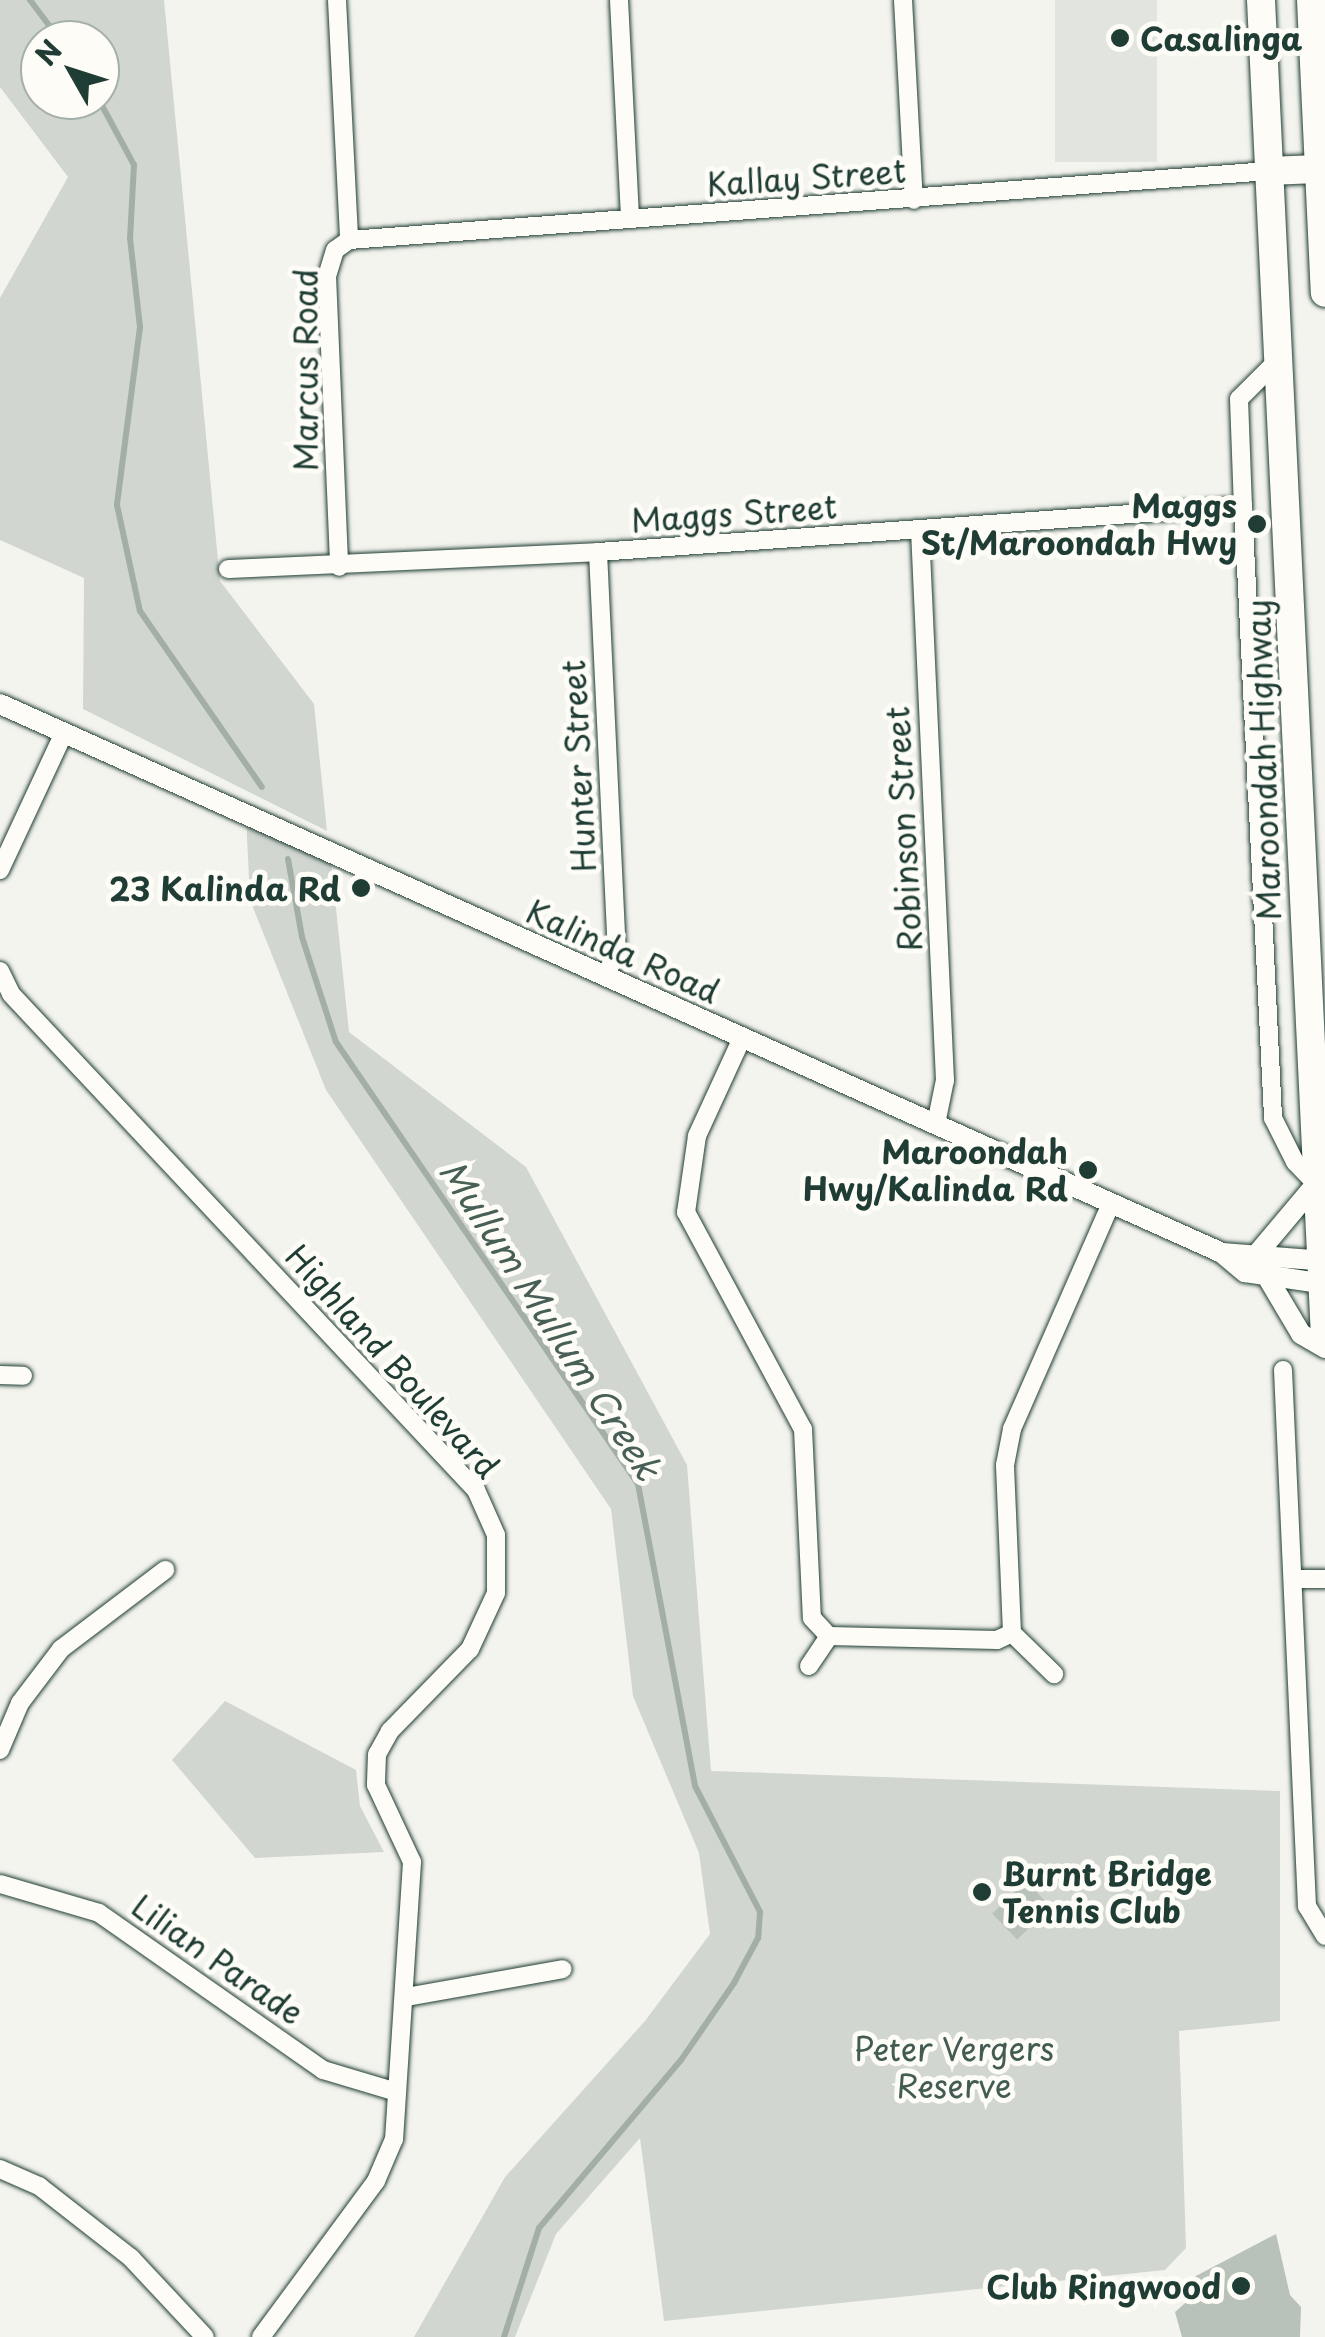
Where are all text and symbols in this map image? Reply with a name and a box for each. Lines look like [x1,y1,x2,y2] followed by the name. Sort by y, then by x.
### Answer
[1140,19,1302,57] place label: Casalinga
[20,20,120,120] north arrow
[1109,27,1131,49] marker: Casalinga
[24,30,72,74] text: N
[704,151,908,203] street label: Kallay Street
[286,269,324,471] street label: Marcus Road
[629,487,839,539] street label: Maggs Street
[921,487,1237,562] place label: Maggs St/Maroondah Hwy
[1246,513,1268,535] marker: Maggs St/Maroondah Hwy
[1238,599,1288,921] street label: Maroondah Highway
[553,658,603,874] street label: Hunter Street
[877,706,929,952] street label: Robinson Street
[109,869,341,907] place label: 23 Kalinda Rd
[350,877,372,899] marker: 23 Kalinda Rd
[522,892,724,1010] street label: Kalinda Road
[806,1133,1068,1208] place label: Maroondah Hwy/Kalinda Rd
[432,1151,670,1487] water label: Mullum Mullum Creek
[1077,1159,1099,1181] marker: Maroondah Hwy/Kalinda Rd
[278,1236,508,1486] street label: Highland Boulevard
[1002,1855,1212,1930] place label: Burnt Bridge Tennis Club
[971,1881,993,1903] marker: Burnt Bridge Tennis Club
[126,1886,310,2032] street label: Lilian Parade
[852,2030,1056,2105] park label: Peter Vergers Reserve
[985,2267,1221,2305] place label: Club Ringwood
[1230,2275,1252,2297] marker: Club Ringwood

